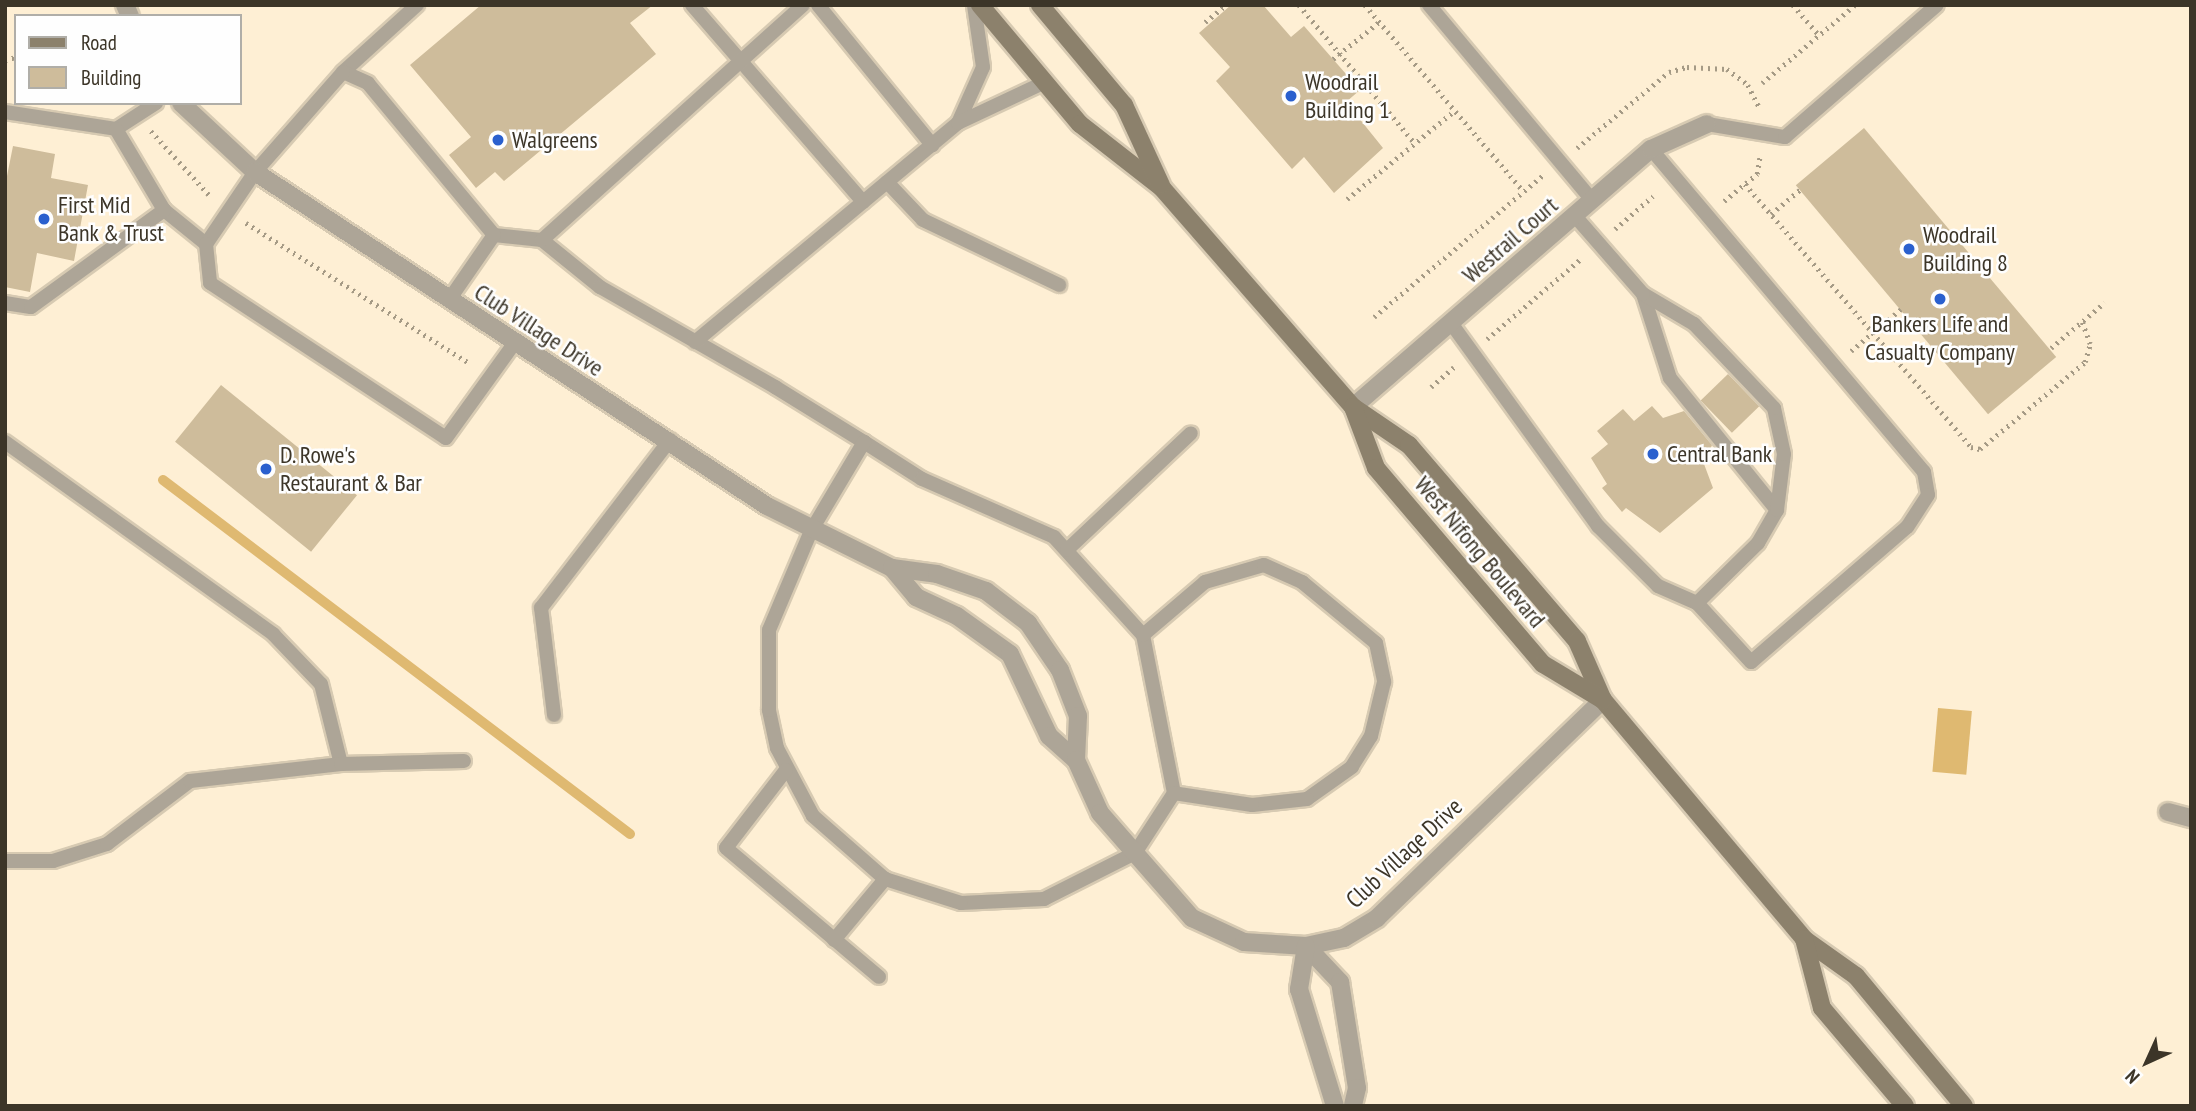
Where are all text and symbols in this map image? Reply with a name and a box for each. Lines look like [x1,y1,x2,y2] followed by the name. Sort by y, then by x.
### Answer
[14,14,242,105] legend
[81,29,117,56] text: Road
[81,64,141,91] text: Building
[1305,68,1390,124] place label: Woodrail Building 1
[1283,88,1299,104] marker: Woodrail Building 1
[512,126,598,154] place label: Walgreens
[490,132,506,148] marker: Walgreens
[58,191,165,247] place label: First Mid Bank & Trust
[1456,191,1564,289] street label: Westrail Court
[36,211,52,227] marker: First Mid Bank & Trust
[1923,221,2008,277] place label: Woodrail Building 8
[1901,241,1917,257] marker: Woodrail Building 8
[469,277,609,383] street label: Club Village Drive
[1932,291,1948,307] marker: Bankers Life and Casualty Company
[1865,310,2015,366] place label: Bankers Life and Casualty Company
[1667,440,1772,468] place label: Central Bank
[280,441,422,497] place label: D. Rowe's Restaurant & Bar
[1645,446,1661,462] marker: Central Bank
[258,461,274,477] marker: D. Rowe's Restaurant & Bar
[1408,471,1552,633] street label: West Nifong Boulevard
[1340,792,1468,914] street label: Club Village Drive
[2112,1027,2182,1097] north arrow
[2120,1065,2144,1089] text: N

